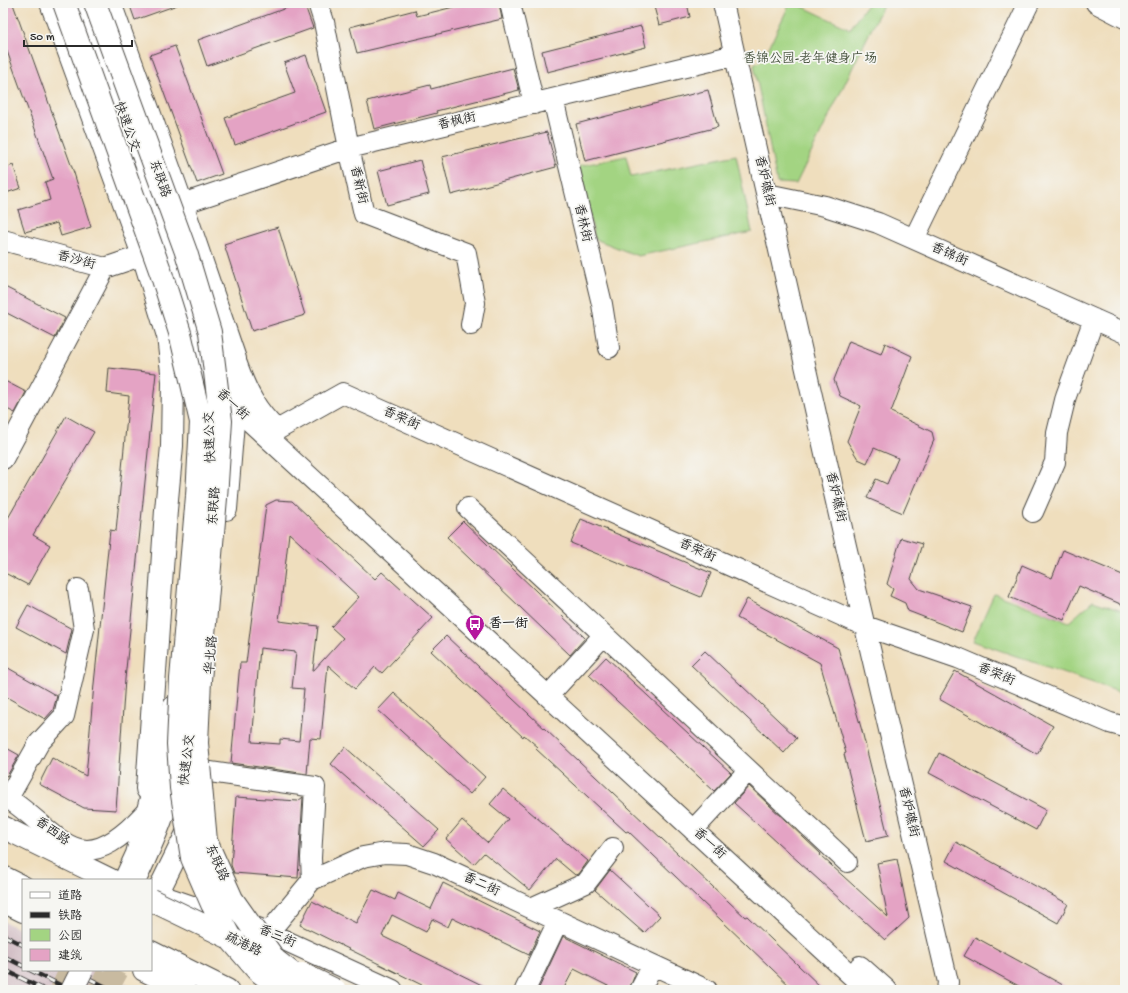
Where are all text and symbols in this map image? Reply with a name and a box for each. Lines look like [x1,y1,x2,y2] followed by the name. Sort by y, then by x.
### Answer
[24,22,132,48] scale bar
[30,31,55,45] text: 50 m
[743,51,877,67] park label: 香锦公园-老年健身广场
[110,99,144,154] street label: 快速公交
[436,109,478,134] street label: 香枫街
[751,154,778,208] street label: 香炉礁街
[145,158,174,200] street label: 东联路
[346,164,371,206] street label: 香新街
[570,202,595,244] street label: 香林街
[928,239,970,270] street label: 香锦街
[55,248,97,273] street label: 香沙街
[213,385,252,424] street label: 香一街
[380,403,422,434] street label: 香荣街
[201,411,219,463] street label: 快速公交
[822,470,849,524] street label: 香炉礁街
[205,486,224,526] street label: 东联路
[676,535,718,566] street label: 香荣街
[464,613,486,641] bus stop icon: 香一街
[489,616,529,632] place label: 香一街
[202,635,221,675] street label: 华北路
[975,660,1017,690] street label: 香荣街
[175,733,199,787] street label: 快速公交
[895,785,922,839] street label: 香炉礁街
[32,814,73,850] street label: 香西路
[690,824,729,863] street label: 香一街
[201,842,232,884] street label: 东联路
[460,869,502,900] street label: 香二街
[22,879,152,971] legend
[58,889,82,904] text: 道路
[58,909,82,924] text: 铁路
[256,922,298,952] street label: 香三街
[58,929,82,944] text: 公园
[222,929,264,960] street label: 疏港路
[58,949,82,964] text: 建筑

